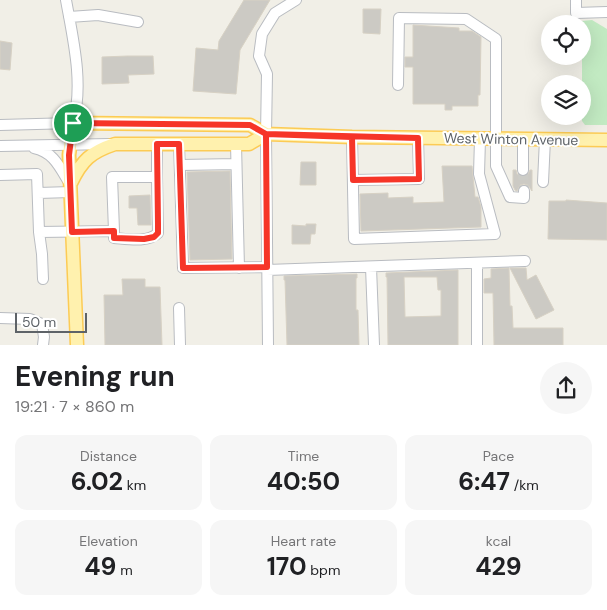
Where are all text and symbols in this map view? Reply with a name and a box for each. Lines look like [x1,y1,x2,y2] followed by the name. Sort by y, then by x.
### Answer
[541,15,591,125] map controls
[541,15,591,65] button: locate
[541,75,591,125] button: layers
[52,102,94,144] pin
[59,109,87,137] icon: arrive
[444,129,578,149] street label: West Winton Avenue
[15,310,88,333] scale bar
[22,313,56,331] text: 50 m
[15,358,175,395] text: Evening run
[540,362,592,414] button: share
[15,396,134,417] text: 19:21 · 7 × 860 m
[80,447,137,465] text: Distance
[288,447,319,465] text: Time
[483,447,514,465] text: Pace
[71,465,123,498] text: 6.02
[267,465,340,498] text: 40:50
[458,465,510,498] text: 6:47
[123,476,146,494] text: km
[510,476,539,494] text: /km
[79,532,138,550] text: Elevation
[271,532,336,550] text: Heart rate
[486,532,511,550] text: kcal
[84,550,116,583] text: 49
[267,550,307,583] text: 170
[475,550,522,583] text: 429
[116,561,133,579] text: m
[307,561,340,579] text: bpm

